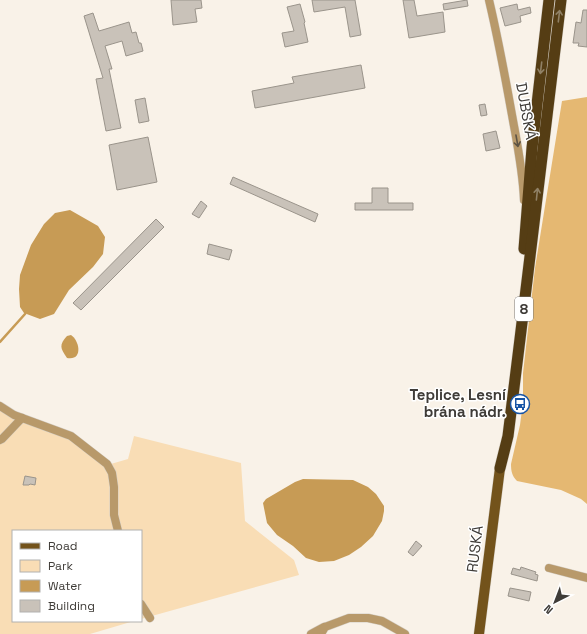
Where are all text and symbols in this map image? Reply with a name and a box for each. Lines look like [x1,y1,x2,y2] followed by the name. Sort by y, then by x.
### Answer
[555,10,563,23] one-way arrow
[537,61,545,74] one-way arrow
[512,81,541,141] street label: DUBSKÁ
[513,134,521,147] one-way arrow
[534,188,541,201] one-way arrow
[515,297,533,321] road number: 8
[409,385,507,421] place label: Teplice, Lesní brána nádr.
[509,393,531,415] bus stop icon: Teplice, Lesní brána nádr.
[462,524,487,574] street label: RUSKÁ
[12,530,142,622] legend
[48,538,77,554] text: Road
[48,558,73,574] text: Park
[48,578,82,594] text: Water
[535,582,575,622] north arrow
[48,598,95,614] text: Building
[541,602,556,617] text: N

